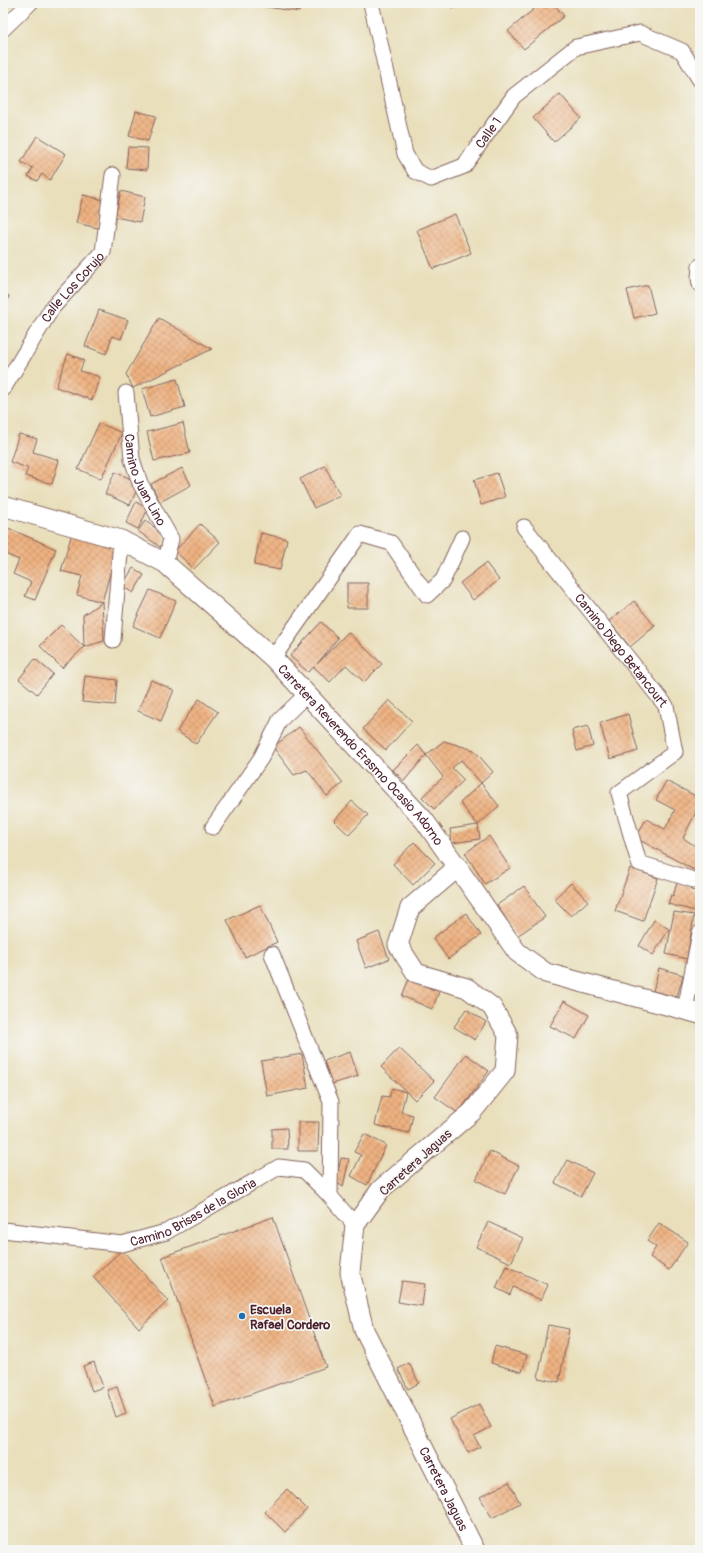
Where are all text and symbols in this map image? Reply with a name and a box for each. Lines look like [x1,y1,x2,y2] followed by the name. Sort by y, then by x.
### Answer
[472,114,505,152] street label: Calle 1
[38,249,108,326] street label: Calle Los Corujo
[121,433,169,529] street label: Camino Juan Lino
[571,591,671,711] street label: Camino Diego Betancourt
[274,661,446,849] street label: Carretera Reverendo Erasmo Ocasio Adorno
[376,1126,455,1199] street label: Carretera Jaguas
[128,1175,259,1250] street label: Camino Brisas de la Gloria
[250,1302,330,1333] place label: Escuela Rafael Cordero
[237,1311,247,1321] marker: Escuela Rafael Cordero
[415,1444,471,1534] street label: Carretera Jaguas

